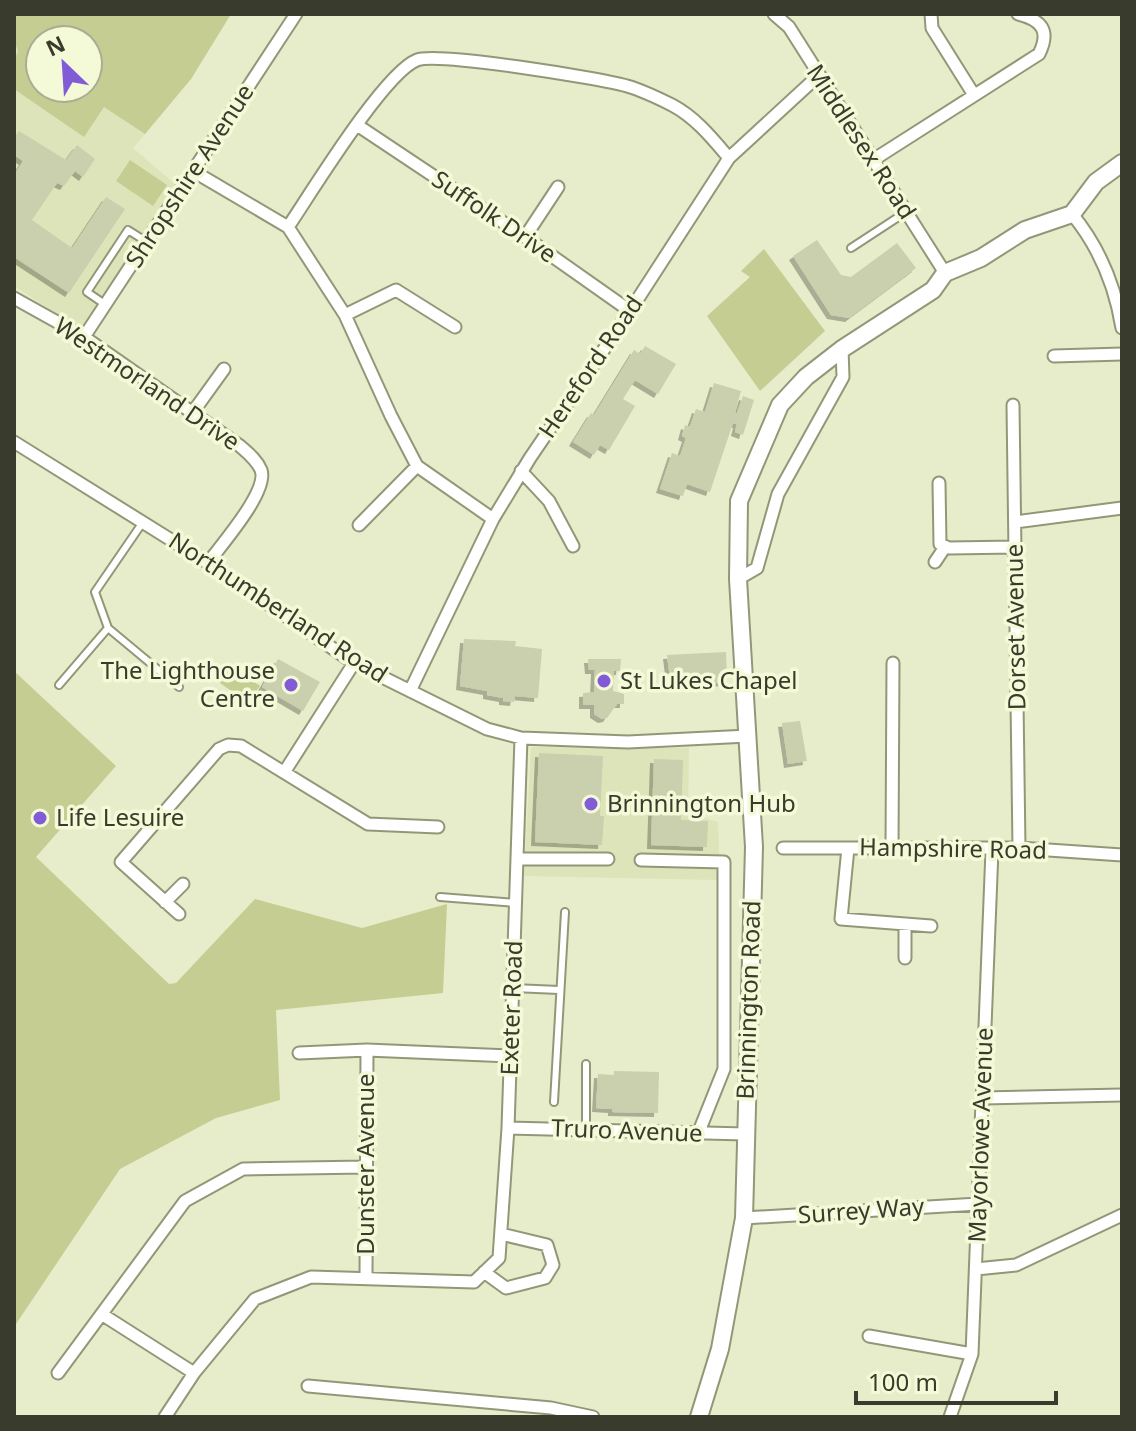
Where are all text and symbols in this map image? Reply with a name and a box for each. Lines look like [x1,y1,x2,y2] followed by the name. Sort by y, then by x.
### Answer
[24,24,104,104] north arrow
[41,28,70,62] text: N
[800,57,925,225] street label: Middlesex Road
[117,77,261,273] street label: Shropshire Avenue
[426,162,564,270] street label: Suffolk Drive
[530,288,650,444] street label: Hereford Road
[49,308,247,457] street label: Westmorland Drive
[163,524,395,690] street label: Northumberland Road
[997,544,1032,710] street label: Dorset Avenue
[101,653,275,714] place label: The Lighthouse Centre
[620,663,798,696] place label: St Lukes Chapel
[595,672,613,690] marker: St Lukes Chapel
[282,676,300,694] marker: The Lighthouse Centre
[607,786,796,819] place label: Brinnington Hub
[582,795,600,813] marker: Brinnington Hub
[56,800,184,833] place label: Life Lesuire
[31,809,49,827] marker: Life Lesuire
[859,829,1047,866] street label: Hampshire Road
[728,900,767,1100] street label: Brinnington Road
[492,940,529,1076] street label: Exeter Road
[959,1027,1000,1243] street label: Mayorlowe Avenue
[348,1073,381,1255] street label: Dunster Avenue
[551,1110,703,1149] street label: Truro Avenue
[797,1189,926,1230] street label: Surrey Way
[856,1355,1056,1405] scale bar
[868,1365,938,1398] text: 100 m

